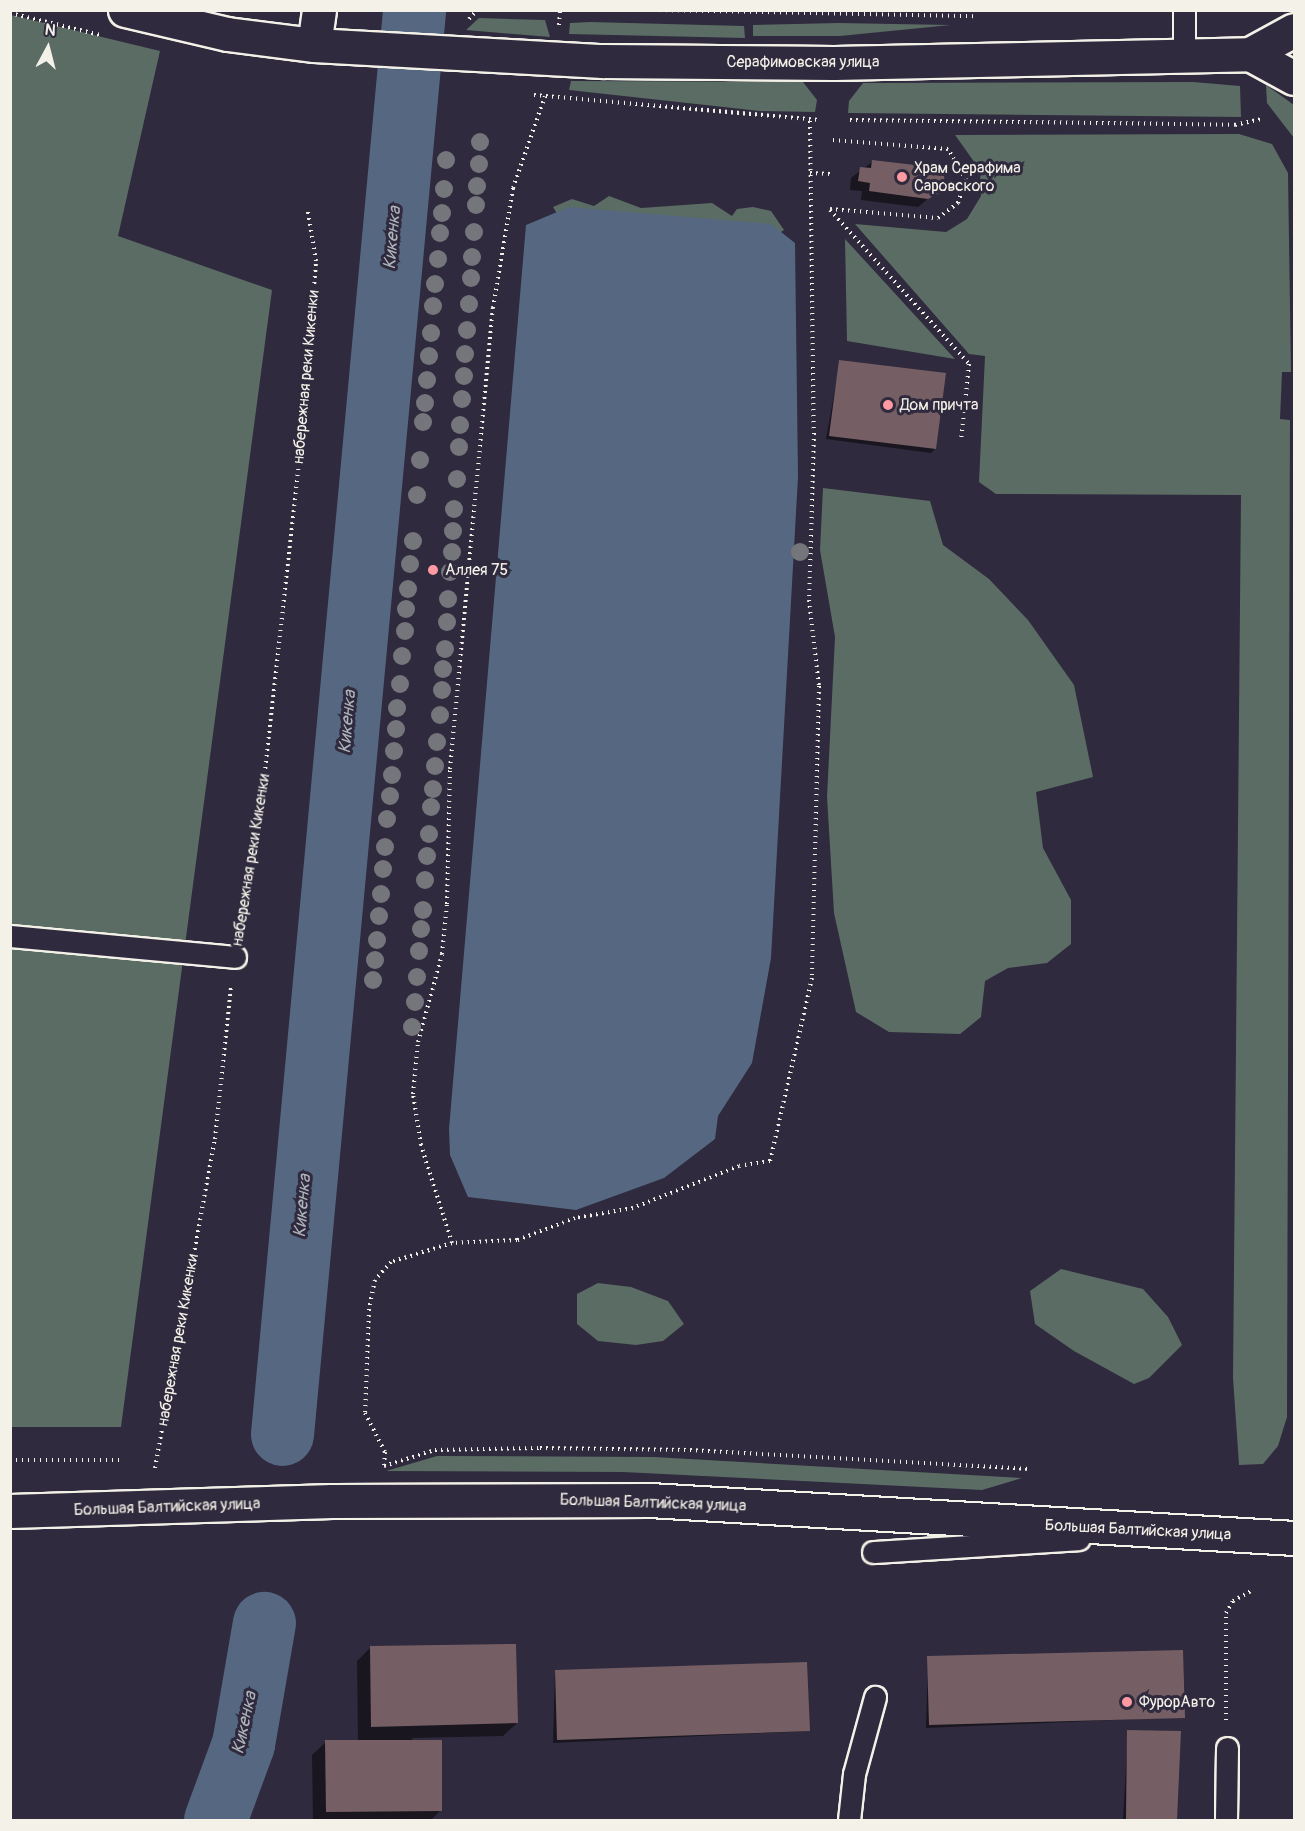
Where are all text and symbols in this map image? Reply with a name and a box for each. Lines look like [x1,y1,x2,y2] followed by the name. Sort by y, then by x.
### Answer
[18,18,78,78] north arrow
[44,20,57,41] text: N
[727,52,879,72] street label: Серафимовская улица
[914,158,1021,196] place label: Храм Серафима Саровского
[895,170,909,184] marker: Храм Серафима Саровского
[379,206,407,270] water label: Кикенка
[289,289,323,465] street label: набережная реки Кикенки
[900,395,979,415] place label: Дом причта
[881,398,895,412] marker: Дом причта
[445,560,508,580] place label: Аллея 75
[426,563,440,577] marker: Аллея 75
[334,690,362,754] water label: Кикенка
[228,772,274,948] street label: набережная реки Кикенки
[289,1174,317,1238] water label: Кикенка
[153,1253,203,1427] street label: набережная реки Кикенки
[559,1490,747,1516] street label: Большая Балтийская улица
[73,1494,261,1520] street label: Большая Балтийская улица
[1044,1516,1232,1544] street label: Большая Балтийская улица
[228,1690,262,1756] water label: Кикенка
[1139,1692,1215,1712] place label: ФурорАвто
[1120,1695,1134,1709] marker: ФурорАвто

